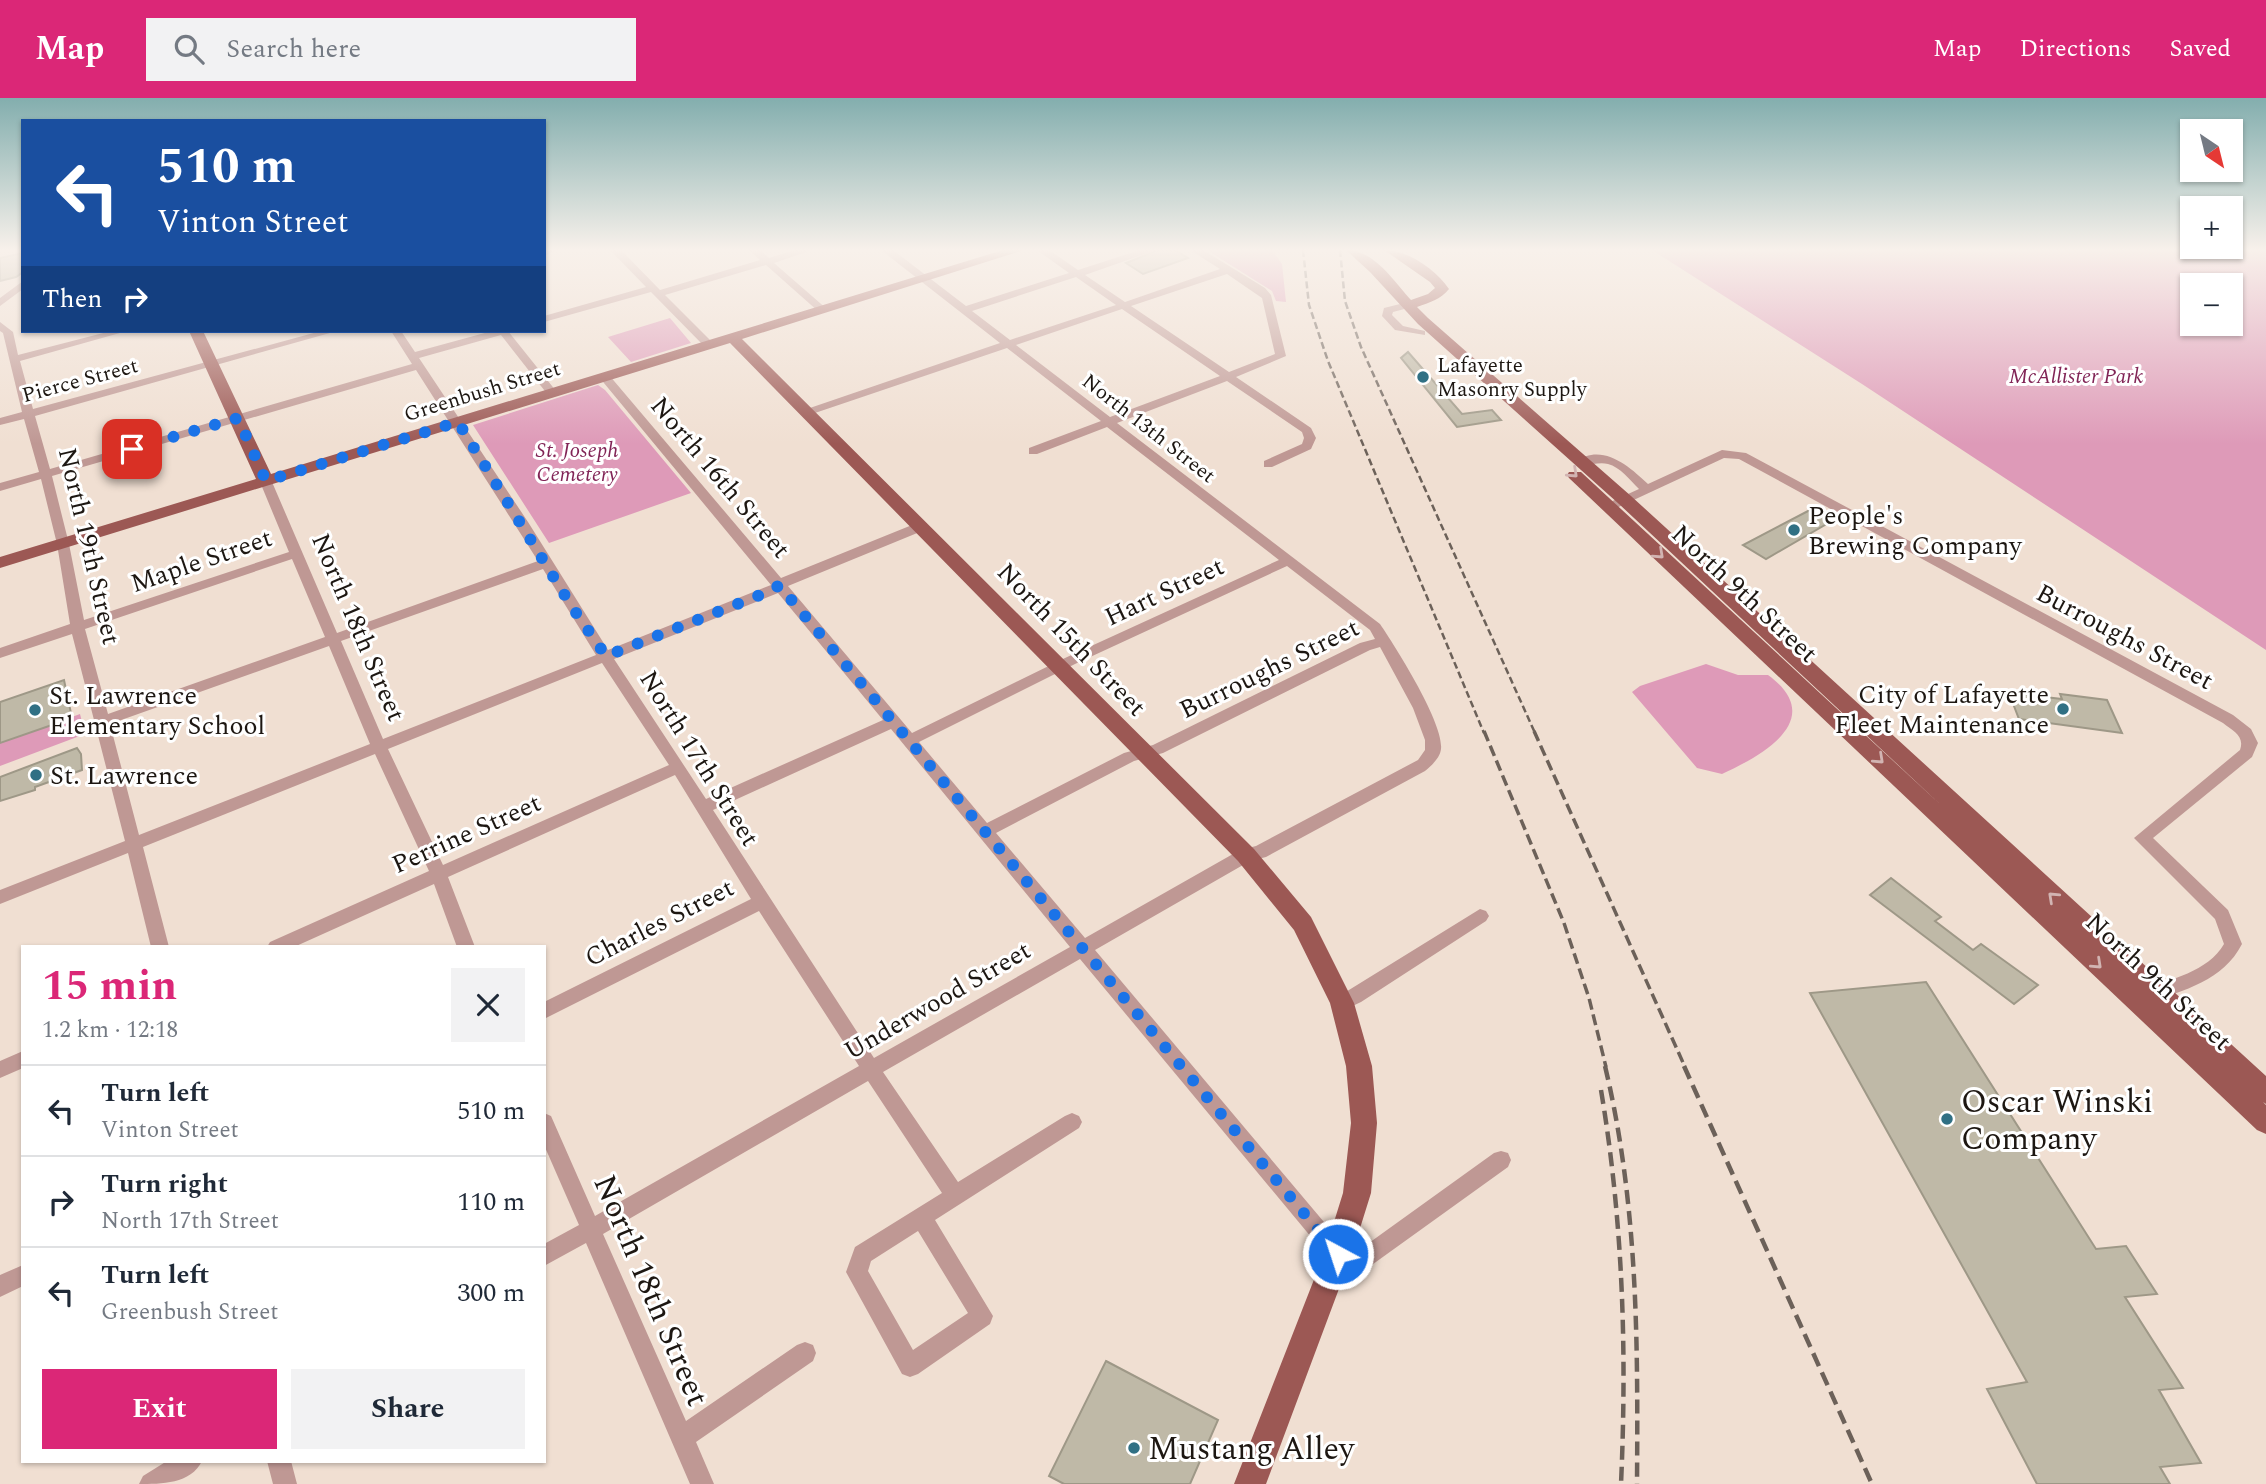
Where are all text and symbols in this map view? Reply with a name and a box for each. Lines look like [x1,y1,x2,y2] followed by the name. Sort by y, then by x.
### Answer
[146,18,636,81] search box
[35,24,104,74] text: Map
[226,29,361,69] text: Search here
[170,30,208,68] icon: search
[1933,31,1981,67] text: Map
[2019,31,2131,67] text: Directions
[2169,31,2231,67] text: Saved
[2180,119,2244,182] north arrow
[2180,119,2243,336] map controls
[157,130,296,205] text: 510 m
[42,147,133,238] icon: left
[2180,196,2243,259] button: +
[157,198,349,247] text: Vinton Street
[2180,273,2243,336] button: −
[42,279,102,319] text: Then
[116,280,154,318] icon: right
[19,350,142,412] street label: Pierce Street
[1437,350,1588,406] place label: Lafayette Masonry Supply
[400,353,564,431] street label: Greenbush Street
[2009,361,2144,393] park label: McAllister Park
[1075,366,1222,491] street label: North 13th Street
[1415,369,1431,385] marker: Lafayette Masonry Supply
[640,388,800,568] street label: North 16th Street
[102,419,162,479] pin
[113,430,151,468] icon: arrive
[536,435,618,491] park label: St. Joseph Cemetery
[47,444,131,649] street label: North 19th Street
[1565,464,1578,477] one-way arrow
[1808,496,2023,566] place label: People's Brewing Company
[1662,515,1827,672] street label: North 9th Street
[125,518,277,604] street label: Maple Street
[1786,522,1802,538] marker: People's Brewing Company
[300,527,416,728] street label: North 18th Street
[1651,546,1664,558] one-way arrow
[1098,547,1231,637] street label: Hart Street
[987,553,1155,726] street label: North 15th Street
[2029,573,2220,701] street label: Burroughs Street
[1173,608,1366,730] street label: Burroughs Street
[629,663,769,854] street label: North 17th Street
[1834,675,2049,745] place label: City of Lafayette Fleet Maintenance
[49,676,265,746] place label: St. Lawrence Elementary School
[2055,701,2071,717] marker: City of Lafayette Fleet Maintenance
[27,702,43,718] marker: St. Lawrence Elementary School
[1871,751,1884,764] one-way arrow
[50,756,198,796] place label: St. Lawrence
[28,767,44,783] marker: St. Lawrence
[385,783,548,885] street label: Perrine Street
[578,868,741,978] street label: Charles Street
[2048,892,2061,905] one-way arrow
[2076,903,2241,1060] street label: North 9th Street
[836,931,1039,1071] street label: Underwood Street
[42,955,177,1018] text: 15 min
[2089,955,2102,968] one-way arrow
[451,968,525,1042] button: close
[42,1013,178,1048] text: 1.2 km · 12:18
[101,1073,209,1113] text: Turn left
[1961,1078,2153,1164] place label: Oscar Winski Company
[457,1091,525,1131] text: 510 m
[42,1092,80,1130] icon: left
[1939,1111,1955,1127] marker: Oscar Winski Company
[101,1113,239,1148] text: Vinton Street
[101,1164,228,1204] text: Turn right
[580,1167,722,1414] street label: North 18th Street
[457,1182,525,1222] text: 110 m
[42,1183,80,1221] icon: right
[101,1204,279,1239] text: North 17th Street
[1301,1217,1375,1291] position arrow
[101,1255,209,1295] text: Turn left
[457,1273,525,1313] text: 300 m
[42,1274,80,1312] icon: left
[101,1295,278,1330] text: Greenbush Street
[42,1369,277,1449] button: Exit
[291,1369,525,1449] button: Share
[1148,1425,1356,1474] place label: Mustang Alley
[1126,1440,1142,1456] marker: Mustang Alley

